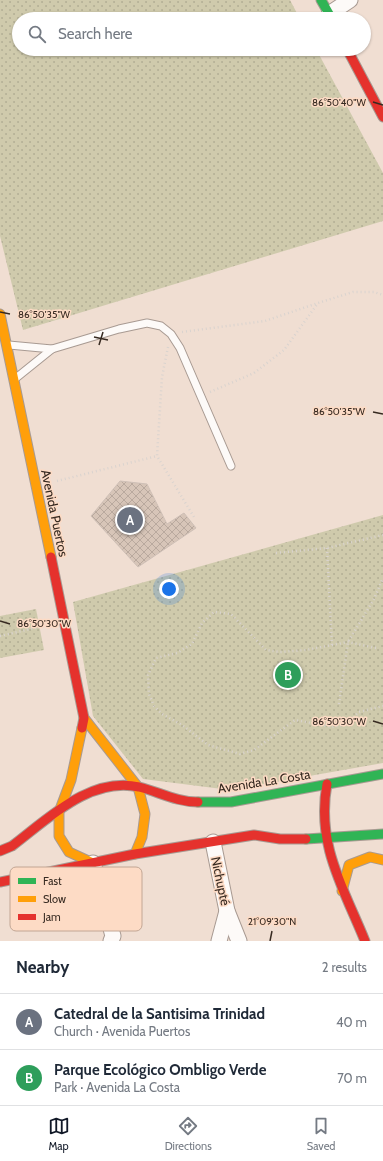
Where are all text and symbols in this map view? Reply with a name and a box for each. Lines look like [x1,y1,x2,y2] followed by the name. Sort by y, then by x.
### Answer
[12,12,371,56] search box
[26,23,48,45] icon: search
[58,25,133,43] text: Search here
[312,96,366,109] text: 86°50'40"W
[18,308,71,321] text: 86°50'35"W
[313,405,366,418] text: 86°50'35"W
[38,468,72,559] street label: Avenida Puertos
[117,505,143,535] pin: A
[159,579,179,599] your location
[17,617,71,630] text: 86°50'30"W
[275,660,301,690] pin: B
[312,715,366,728] text: 86°50'30"W
[217,766,312,796] street label: Avenida La Costa
[208,855,234,907] street label: Nichupté
[10,867,142,931] legend
[43,874,62,888] text: Fast
[43,892,66,906] text: Slow
[42,910,61,924] text: Jam
[248,915,296,928] text: 21°09'30"N
[16,957,69,977] text: Nearby
[322,959,367,975] text: 2 results
[54,1005,265,1023] text: Catedral de la Santisima Trinidad
[25,1014,33,1030] text: A
[336,1014,367,1030] text: 40 m
[54,1023,190,1039] text: Church · Avenida Puertos
[54,1061,266,1079] text: Parque Ecológico Ombligo Verde
[25,1070,33,1086] text: B
[337,1070,367,1086] text: 70 m
[54,1079,180,1095] text: Park · Avenida La Costa
[48,1115,70,1153] tab: Map
[165,1115,212,1153] tab: Directions
[307,1115,335,1153] tab: Saved

